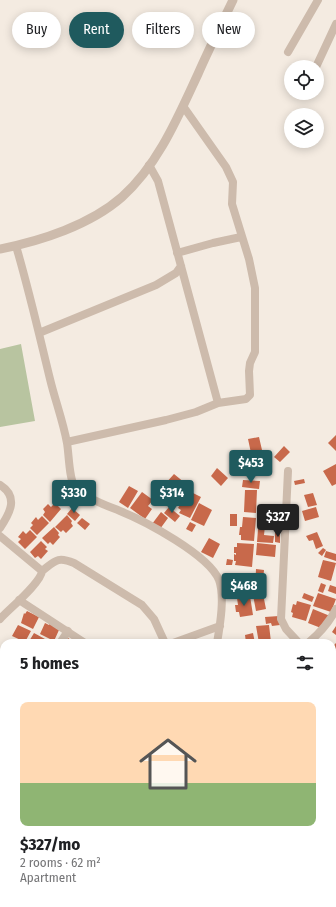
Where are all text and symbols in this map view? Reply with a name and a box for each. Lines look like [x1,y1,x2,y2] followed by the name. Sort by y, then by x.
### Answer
[12,12,61,48] chip: Buy
[69,12,124,48] chip: Rent
[132,12,194,48] chip: Filters
[202,12,255,48] chip: New
[284,60,324,148] map controls
[284,60,324,100] button: locate
[284,108,324,148] button: layers
[227,450,275,484] pin: $453
[238,455,264,470] text: $453
[50,480,98,514] pin: $330
[148,480,196,514] pin: $314
[61,485,87,500] text: $330
[160,485,184,500] text: $314
[254,504,302,538] pin: $327
[266,509,290,524] text: $327
[220,573,268,607] pin: $468
[231,578,257,593] text: $468
[294,652,316,674] icon: filters
[20,653,79,674] text: 5 homes
[132,728,204,800] icon: home
[20,834,80,855] text: $327/mo
[20,855,101,870] text: 2 rooms · 62 m²
[20,870,76,885] text: Apartment

